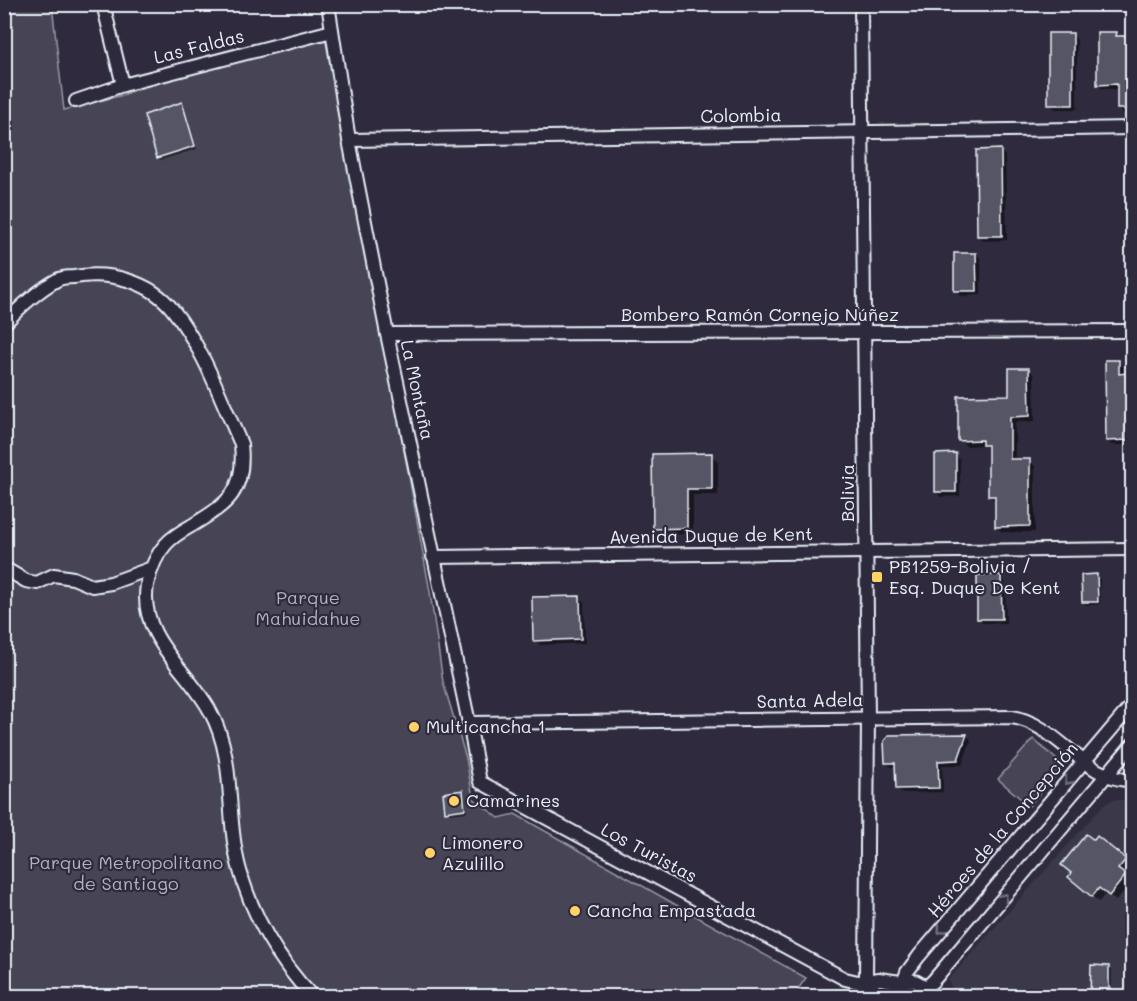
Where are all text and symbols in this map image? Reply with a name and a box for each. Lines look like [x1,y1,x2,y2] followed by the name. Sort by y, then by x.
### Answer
[151,23,246,69] street label: Las Faldas
[700,102,782,128] street label: Colombia
[621,302,899,326] street label: Bombero Ramón Cornejo Núñez
[396,338,440,442] street label: La Montaña
[835,464,859,522] street label: Bolivia
[609,521,813,549] street label: Avenida Duque de Kent
[889,554,1060,599] place label: PB1259-Bolivia / Esq. Duque De Kent
[870,570,884,584] marker: PB1259-Bolivia / Esq. Duque De Kent
[256,585,360,630] park label: Parque Mahuidahue
[756,687,864,713] street label: Santa Adela
[426,714,546,738] place label: Multicancha 1
[407,720,421,734] marker: Multicancha 1
[922,737,1083,922] street label: Héroes de la Concepción
[1064,774,1075,785] one-way arrow
[466,788,560,812] place label: Camarines
[447,794,461,808] marker: Camarines
[597,817,702,888] street label: Los Turistas
[442,830,523,875] place label: Limonero Azulillo
[423,846,437,860] marker: Limonero Azulillo
[29,850,223,895] park label: Parque Metropolitano de Santiago
[997,893,1008,904] one-way arrow
[587,898,756,922] place label: Cancha Empastada
[568,904,582,918] marker: Cancha Empastada
[937,923,948,934] one-way arrow

